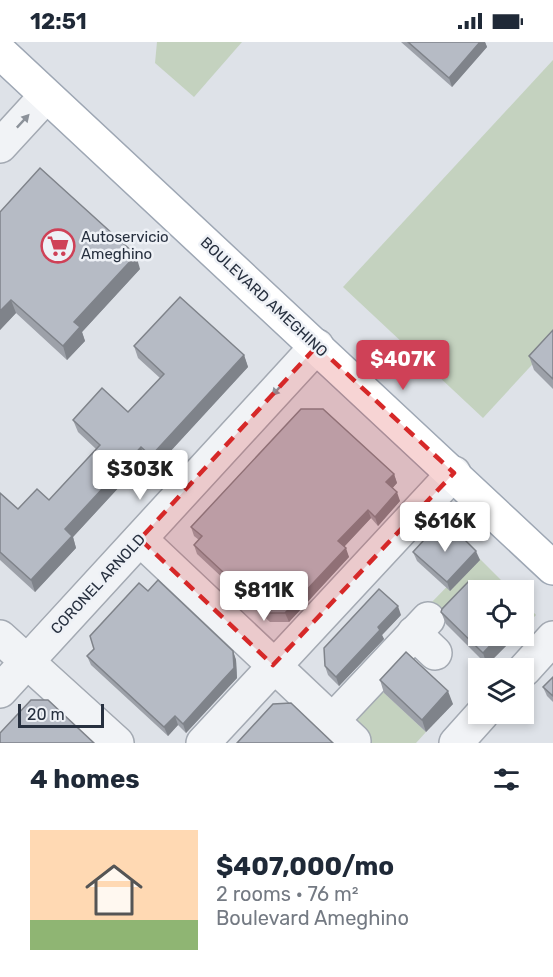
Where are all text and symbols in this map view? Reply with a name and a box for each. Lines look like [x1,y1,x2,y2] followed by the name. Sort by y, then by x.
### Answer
[30,8,87,35] text: 12:51
[16,113,30,128] one-way arrow
[40,228,76,264] supermarket icon: Autoservicio Ameghino
[81,228,169,263] place label: Autoservicio Ameghino
[197,233,331,361] street label: BOULEVARD AMEGHINO
[361,340,445,391] pin: $407K
[370,347,436,371] text: $407K
[272,381,285,396] one-way arrow
[98,450,182,501] pin: $303K
[107,457,173,481] text: $303K
[403,502,487,553] pin: $616K
[414,509,476,533] text: $616K
[47,530,149,638] street label: CORONEL ARNOLD
[222,571,306,622] pin: $811K
[234,578,294,602] text: $811K
[468,580,534,724] map controls
[468,580,534,646] button: locate
[468,658,534,724] button: layers
[18,701,104,728] scale bar
[27,705,65,724] text: 20 m
[490,763,523,796] icon: filters
[30,764,140,795] text: 4 homes
[216,851,394,882] text: $407,000/mo
[78,854,150,926] icon: home
[216,882,359,906] text: 2 rooms · 76 m²
[216,906,409,930] text: Boulevard Ameghino

